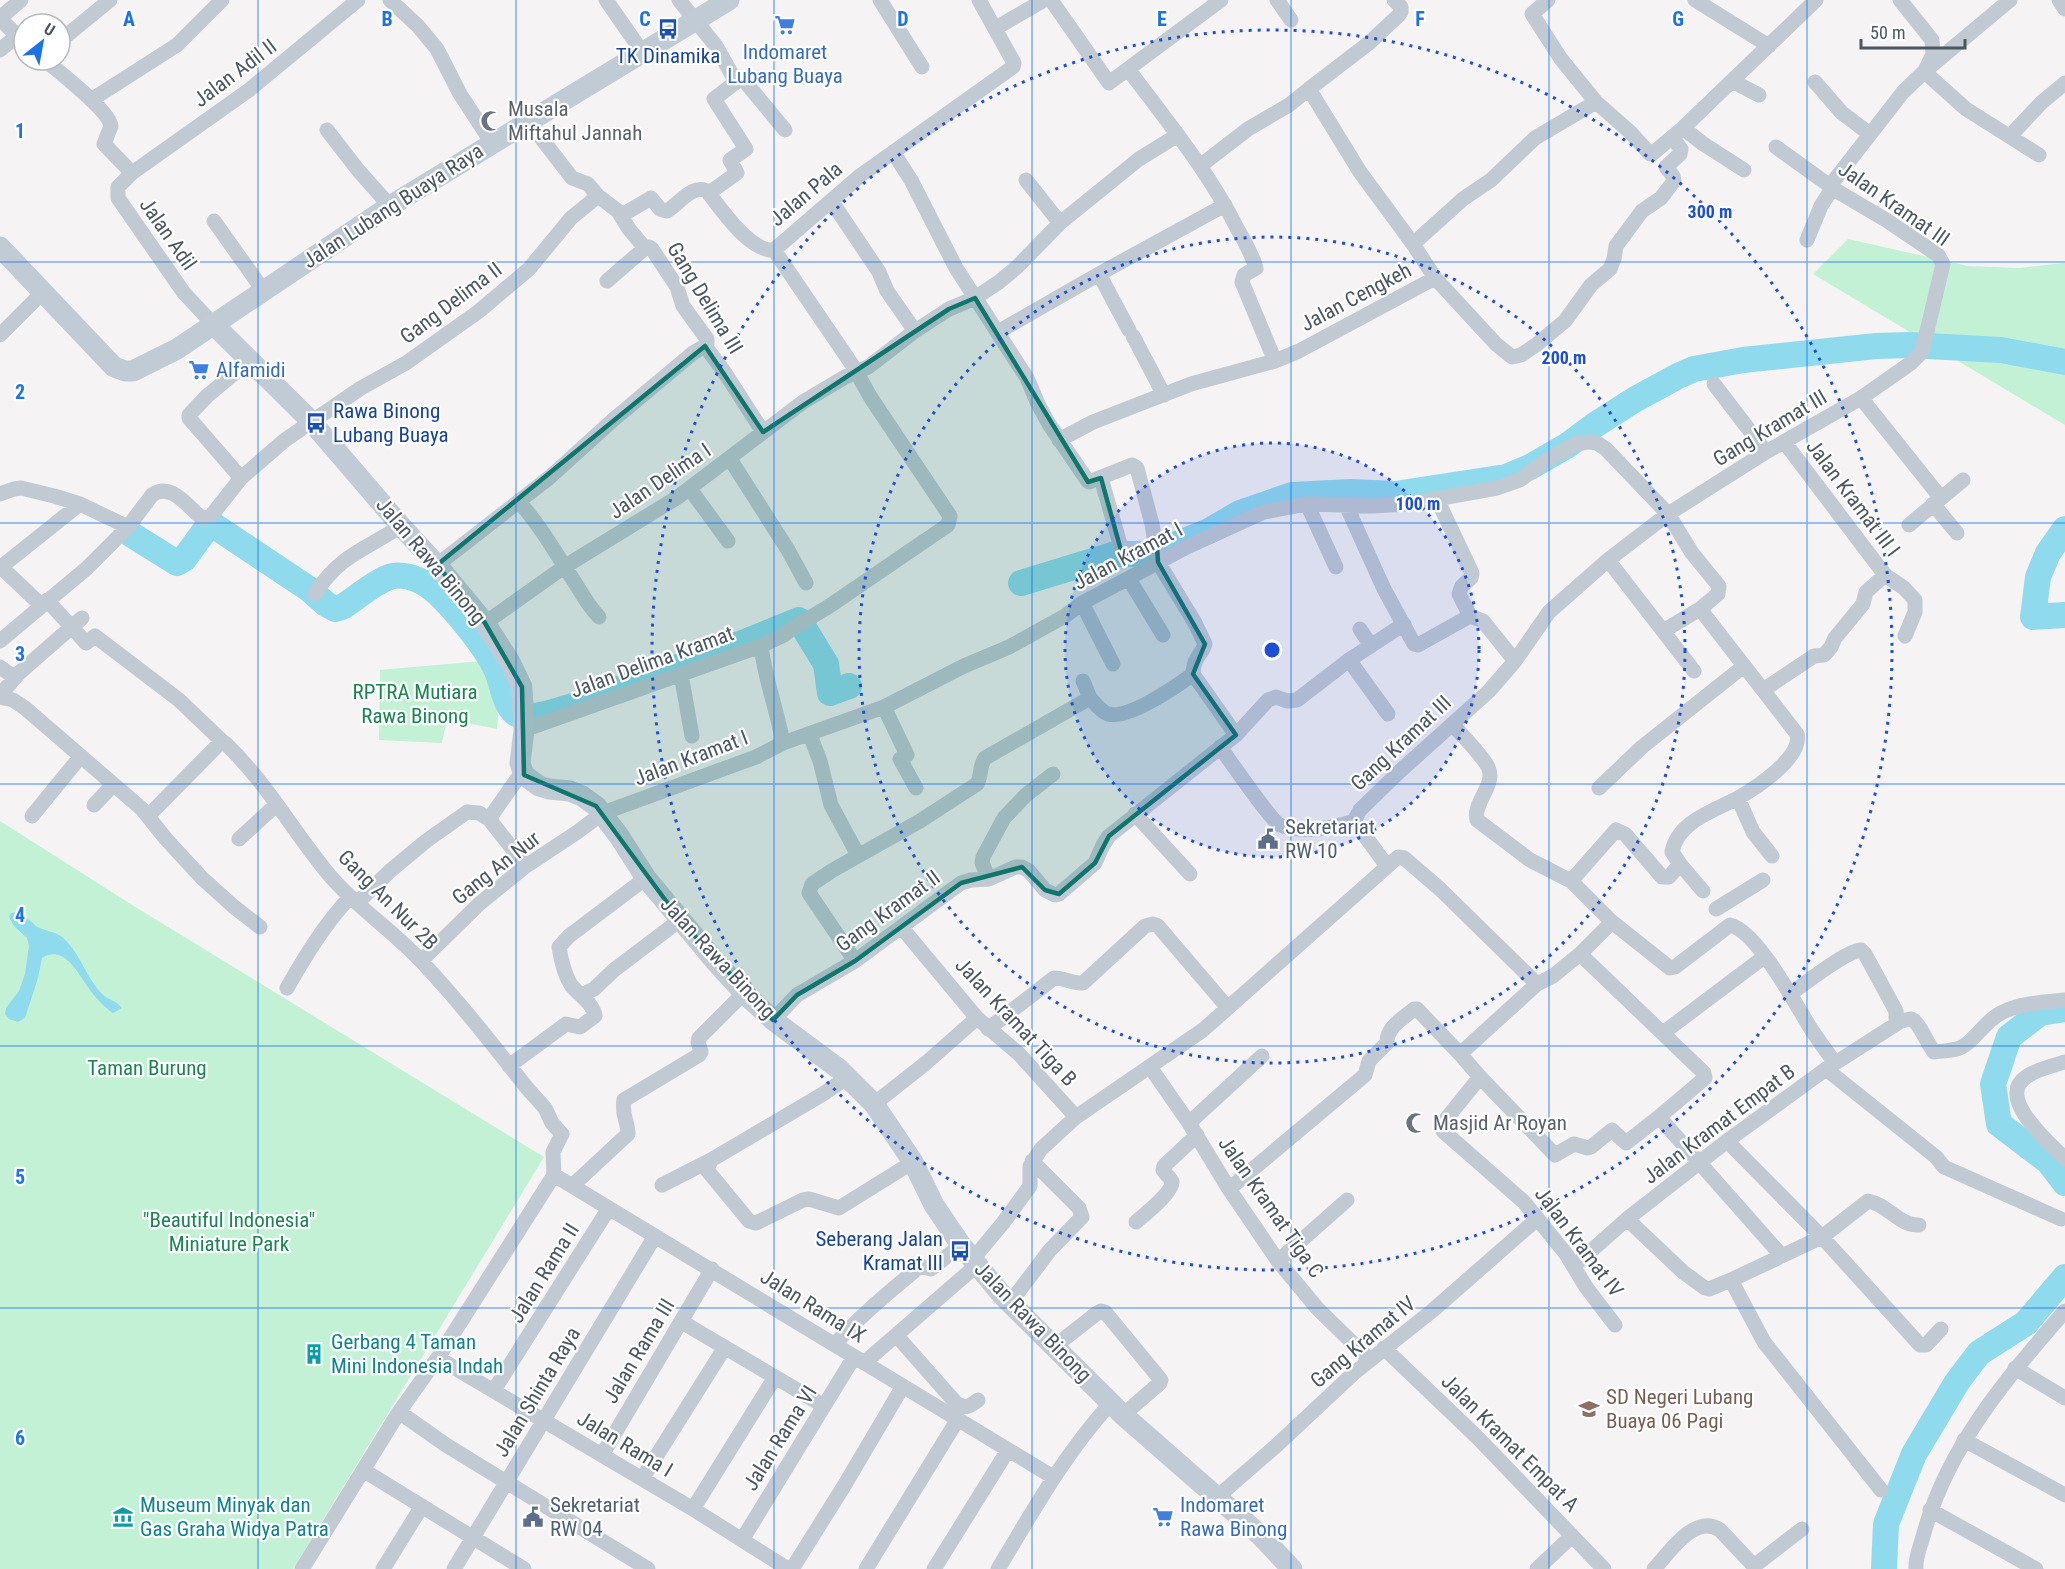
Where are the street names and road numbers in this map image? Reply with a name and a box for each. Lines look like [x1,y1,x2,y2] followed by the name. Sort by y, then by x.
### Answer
[189,34,281,112] street label: Jalan Adil II
[298,139,488,273] street label: Jalan Lubang Buaya Raya
[765,157,847,231] street label: Jalan Pala
[1834,157,1954,251] street label: Jalan Kramat III
[135,193,201,275] street label: Jalan Adil
[662,238,748,358] street label: Gang Delima III
[396,257,506,349] street label: Gang Delima II
[1297,258,1415,336] street label: Jalan Cengkeh
[1709,385,1831,471] street label: Gang Kramat III
[1801,435,1905,561] street label: Jalan Kramat III I
[605,438,715,524] street label: Jalan Delima I
[371,493,491,629] street label: Jalan Rawa Binong
[1069,517,1187,595] street label: Jalan Kramat I
[567,621,737,703] street label: Jalan Delima Kramat
[1346,691,1456,795] street label: Gang Kramat III
[631,725,751,791] street label: Jalan Kramat I
[447,826,545,910] street label: Gang An Nur
[333,845,443,955] street label: Gang An Nur 2B
[831,865,945,957] street label: Gang Kramat II
[656,892,780,1024] street label: Jalan Rawa Binong
[950,953,1082,1091] street label: Jalan Kramat Tiga B
[1638,1059,1800,1189] street label: Jalan Kramat Empat B
[1213,1132,1329,1282] street label: Jalan Kramat Tiga C
[1530,1182,1628,1302] street label: Jalan Kramat IV
[504,1219,584,1327] street label: Jalan Rama II
[970,1257,1096,1387] street label: Jalan Rawa Binong
[756,1264,870,1348] street label: Jalan Rama IX
[1306,1291,1420,1393] street label: Gang Kramat IV
[598,1294,680,1408] street label: Jalan Rama III
[489,1323,585,1461] street label: Jalan Shinta Raya
[1436,1369,1584,1517] street label: Jalan Kramat Empat A
[738,1381,822,1495] street label: Jalan Rama VI
[573,1406,677,1482] street label: Jalan Rama I

